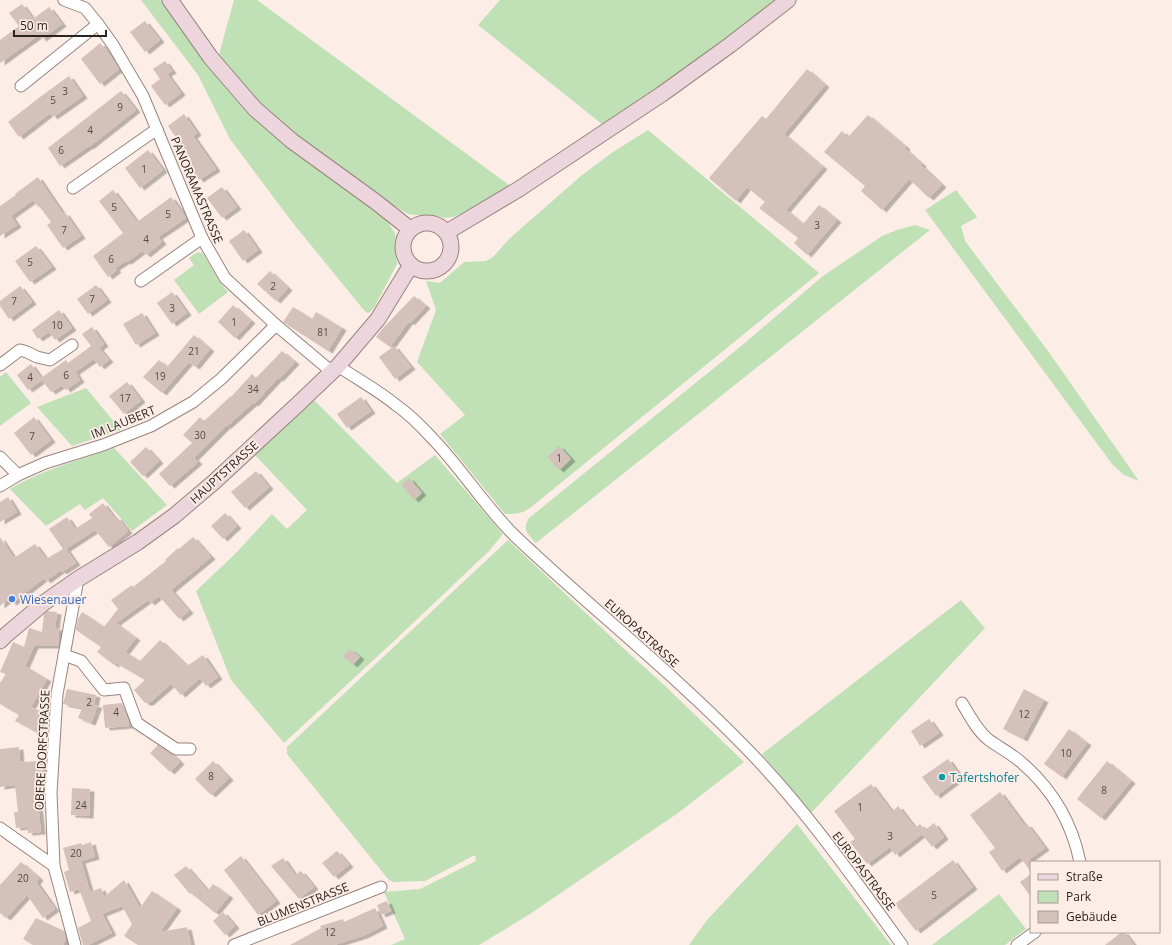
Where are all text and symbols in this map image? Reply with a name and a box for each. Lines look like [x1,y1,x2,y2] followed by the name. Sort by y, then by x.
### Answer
[14,12,106,38] scale bar
[20,17,48,34] text: 50 m
[62,84,68,98] house number: 3
[50,93,56,107] house number: 5
[117,100,123,114] house number: 9
[87,123,93,137] house number: 4
[167,134,227,246] street label: PANORAMASTRASSE
[58,143,64,157] house number: 6
[141,162,147,176] house number: 1
[111,200,117,214] house number: 5
[165,207,171,221] house number: 5
[814,218,820,232] house number: 3
[61,223,67,237] house number: 7
[143,232,149,246] house number: 4
[108,252,114,266] house number: 6
[27,255,33,269] house number: 5
[270,279,276,293] house number: 2
[89,292,95,306] house number: 7
[11,294,17,308] house number: 7
[169,301,175,315] house number: 3
[231,315,237,329] house number: 1
[51,318,63,332] house number: 10
[317,325,329,339] house number: 81
[188,344,200,358] house number: 21
[63,368,69,382] house number: 6
[154,369,166,383] house number: 19
[27,370,33,384] house number: 4
[247,382,259,396] house number: 34
[119,391,131,405] house number: 17
[88,401,158,443] street label: IM LAUBERT
[194,428,206,442] house number: 30
[29,429,35,443] house number: 7
[186,437,262,507] street label: HAUPTSTRASSE
[556,451,562,465] house number: 1
[20,591,86,608] place label: Wiesenauer
[7,594,17,604] marker: Wiesenauer
[601,595,683,671] street label: EUROPASTRASSE
[30,689,54,811] street label: OBERE DORFSTRASSE
[86,695,92,709] house number: 2
[113,705,119,719] house number: 4
[1018,707,1030,721] house number: 12
[1060,746,1072,760] house number: 10
[208,769,214,783] house number: 8
[950,769,1019,786] place label: Tafertshofer
[937,772,947,782] marker: Tafertshofer
[1101,783,1107,797] house number: 8
[75,798,87,812] house number: 24
[857,800,863,814] house number: 1
[829,828,899,914] street label: EUROPASTRASSE
[887,829,893,843] house number: 3
[70,846,82,860] house number: 20
[1030,861,1160,933] legend
[1066,868,1103,885] text: Straße
[17,871,29,885] house number: 20
[255,878,351,930] street label: BLUMENSTRASSE
[931,888,937,902] house number: 5
[1066,888,1092,905] text: Park
[1066,908,1117,925] text: Gebäude
[324,925,336,939] house number: 12

